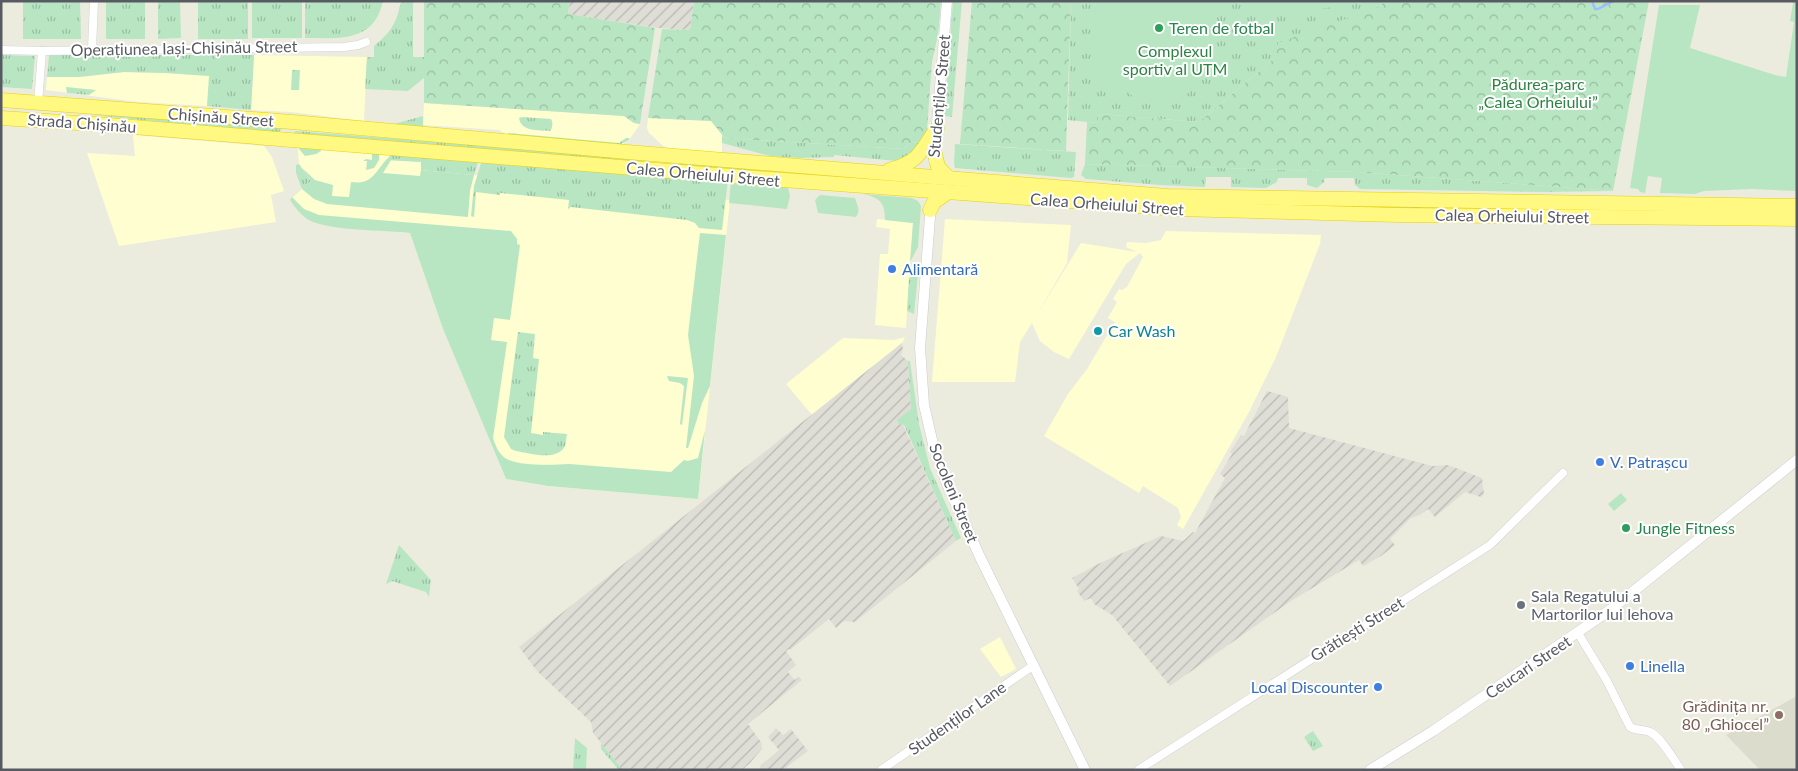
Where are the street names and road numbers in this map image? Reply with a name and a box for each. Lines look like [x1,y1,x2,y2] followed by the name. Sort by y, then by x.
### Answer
[924,33,953,158] street label: Studenților Street
[71,36,298,59] street label: Operațiunea Iași-Chișinău Street
[167,103,275,130] street label: Chișinău Street
[27,109,137,136] street label: Strada Chișinău
[625,157,781,190] street label: Calea Orheiului Street
[1029,189,1185,218] street label: Calea Orheiului Street
[1435,205,1590,226] street label: Calea Orheiului Street
[926,440,983,546] street label: Socoleni Street
[1307,592,1407,665] street label: Grătiești Street
[1481,631,1574,702] street label: Ceucari Street
[904,677,1009,758] street label: Studenților Lane

